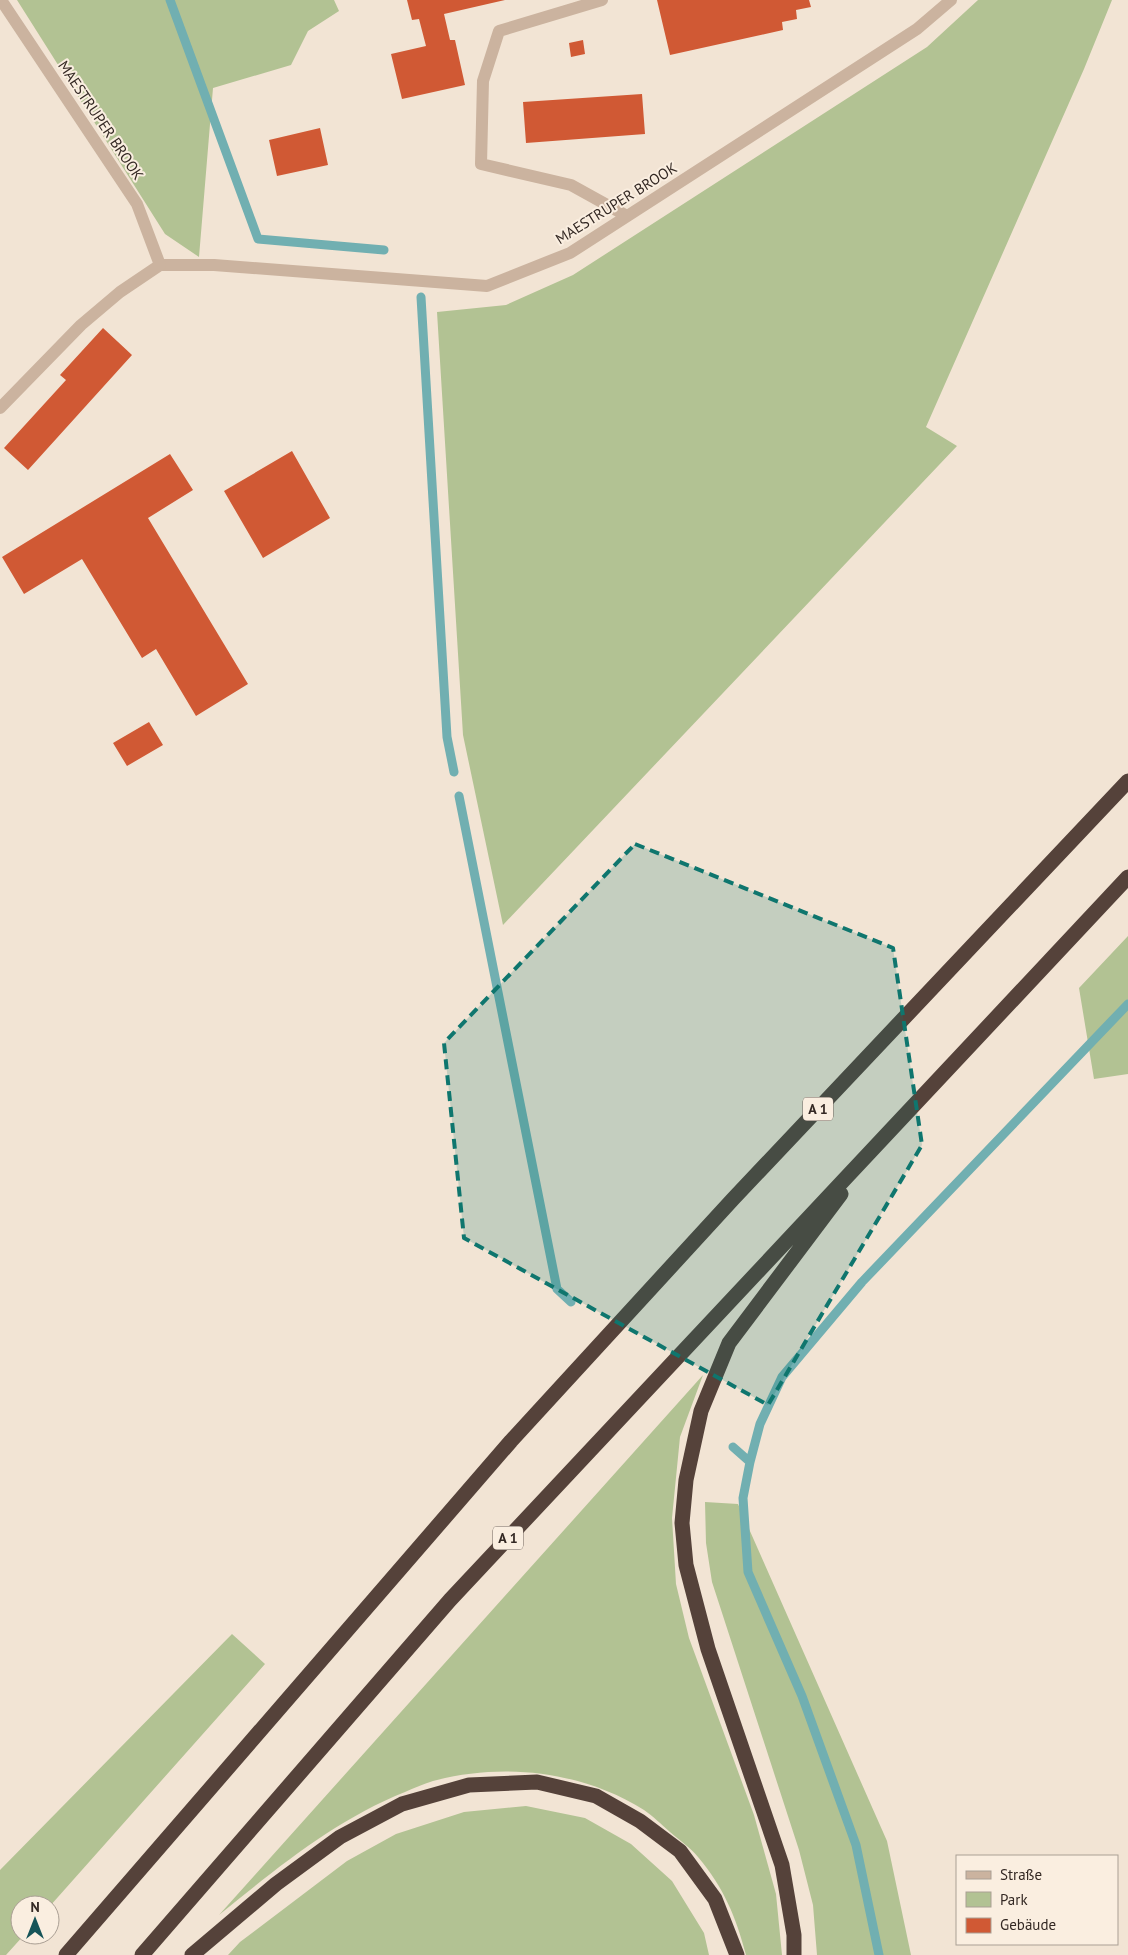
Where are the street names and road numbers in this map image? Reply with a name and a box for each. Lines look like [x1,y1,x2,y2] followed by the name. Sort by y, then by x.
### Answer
[54,57,148,183] street label: MAESTRUPER BROOK
[552,158,680,248] street label: MAESTRUPER BROOK
[803,1098,833,1120] road number: A 1
[493,1526,523,1550] road number: A 1

